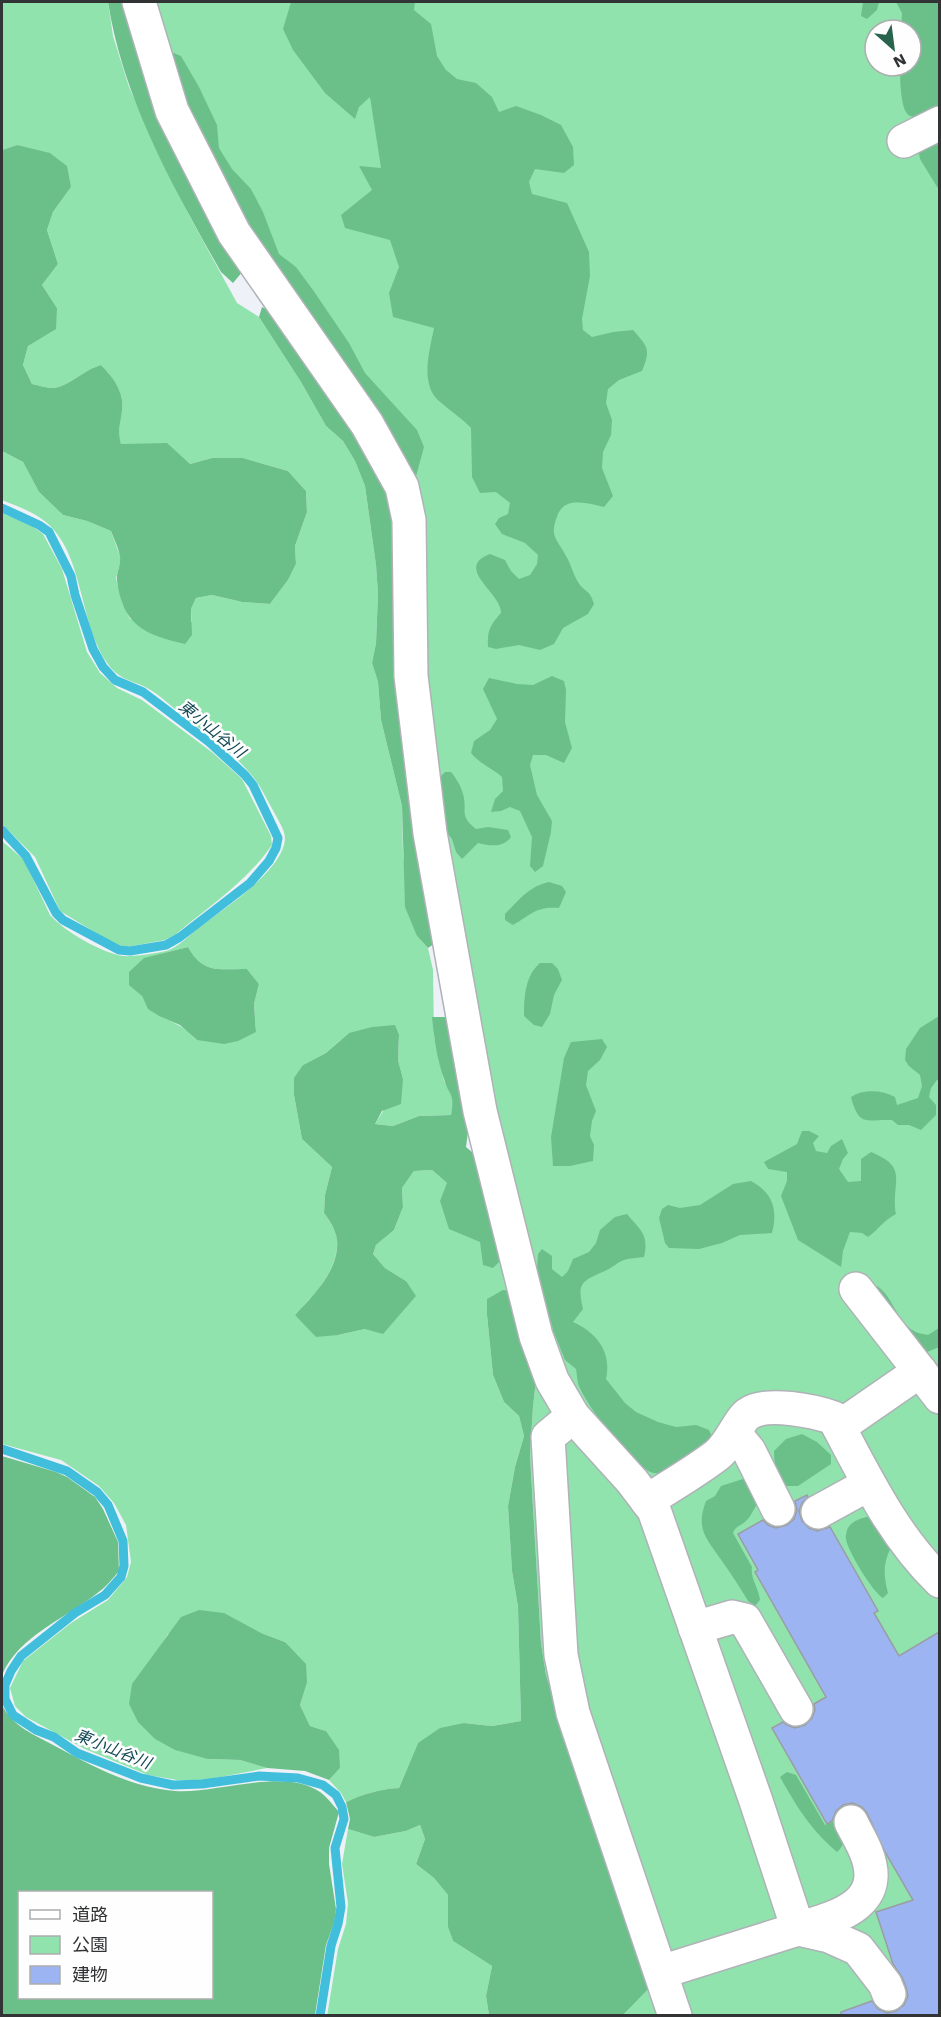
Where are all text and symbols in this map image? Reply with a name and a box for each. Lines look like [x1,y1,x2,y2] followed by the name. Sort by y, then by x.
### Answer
[863,18,923,78] north arrow
[890,50,910,72] text: N
[175,696,251,763] water label: 東小山谷川
[72,1725,155,1774] water label: 東小山谷川
[18,1891,213,1999] legend
[72,1904,108,1925] text: 道路
[72,1934,108,1955] text: 公園
[72,1964,108,1985] text: 建物

